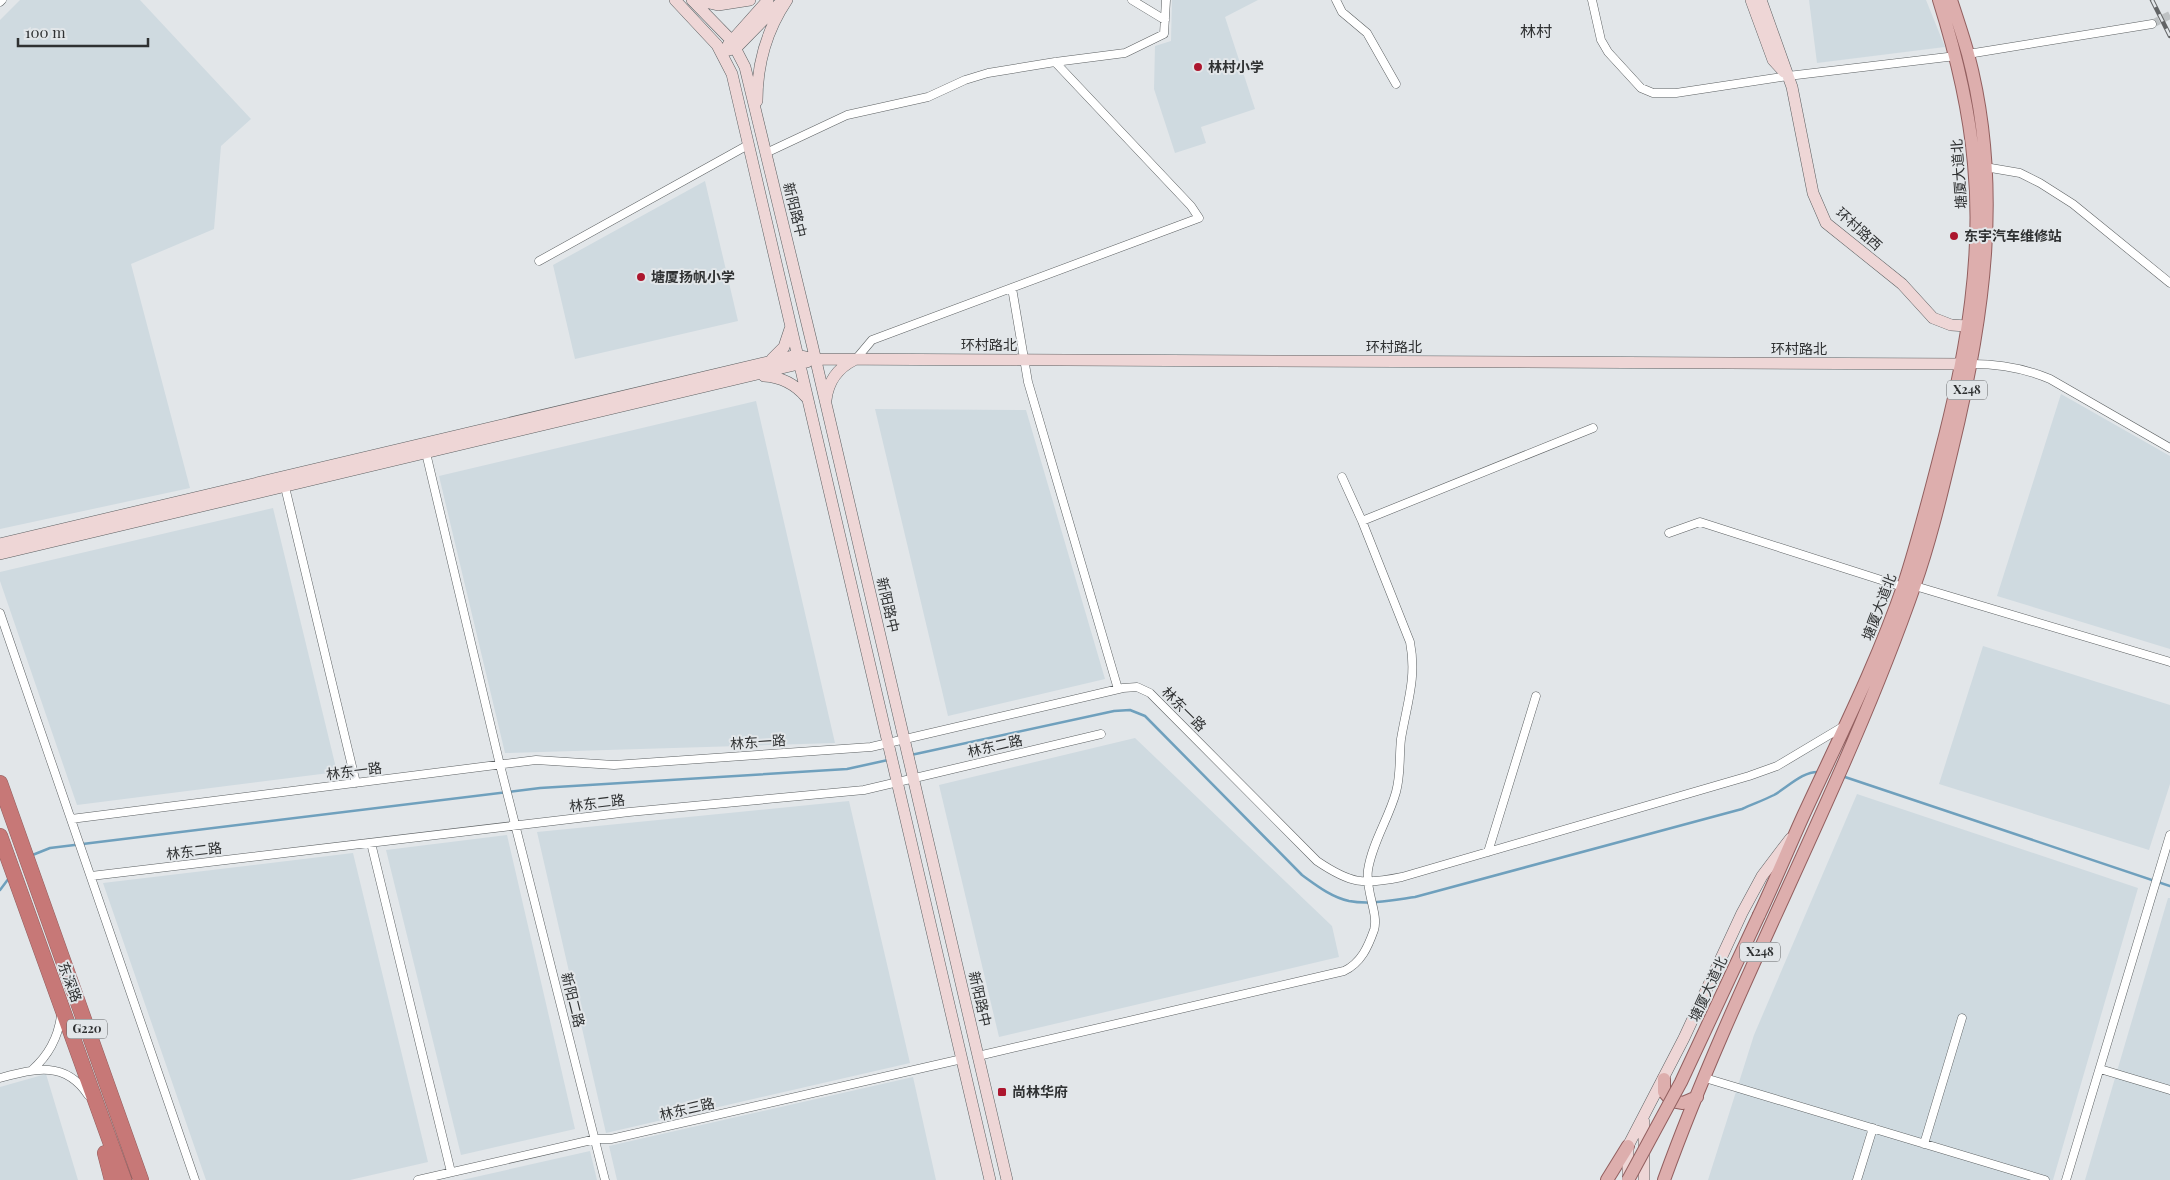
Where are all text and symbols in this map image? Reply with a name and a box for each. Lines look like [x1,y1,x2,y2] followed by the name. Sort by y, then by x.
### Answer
[18,15,148,47] scale bar
[1520,20,1552,41] district label: 林村
[25,22,66,42] text: 100 m
[1208,57,1264,76] place label: 林村小学
[1192,61,1204,73] marker: 林村小学
[1947,138,1970,210] street label: 塘厦大道北
[779,180,811,239] street label: 新阳路中
[1832,203,1886,254] street label: 环村路西
[1964,226,2062,245] place label: 东宇汽车维修站
[1948,230,1960,242] marker: 东宇汽车维修站
[651,267,735,286] place label: 塘厦扬帆小学
[635,271,647,283] marker: 塘厦扬帆小学
[961,335,1017,354] street label: 环村路北
[1366,337,1422,356] street label: 环村路北
[1771,339,1827,358] street label: 环村路北
[1947,380,1987,400] road number: X248
[1857,571,1900,643] street label: 塘厦大道北
[873,575,904,634] street label: 新阳路中
[1158,682,1211,735] street label: 林东一路
[729,730,787,753] street label: 林东一路
[965,730,1024,761] street label: 林东二路
[325,758,383,783] street label: 林东一路
[568,790,626,815] street label: 林东二路
[165,838,223,863] street label: 林东二路
[1740,942,1780,962] road number: X248
[1684,953,1731,1025] street label: 塘厦大道北
[54,959,87,1005] street label: 东深路
[965,969,996,1028] street label: 新阳路中
[557,970,589,1029] street label: 新阳二路
[67,1020,107,1038] road number: G220
[1012,1082,1068,1101] place label: 尚林华府
[996,1086,1008,1098] marker: 尚林华府
[657,1093,716,1124] street label: 林东三路

